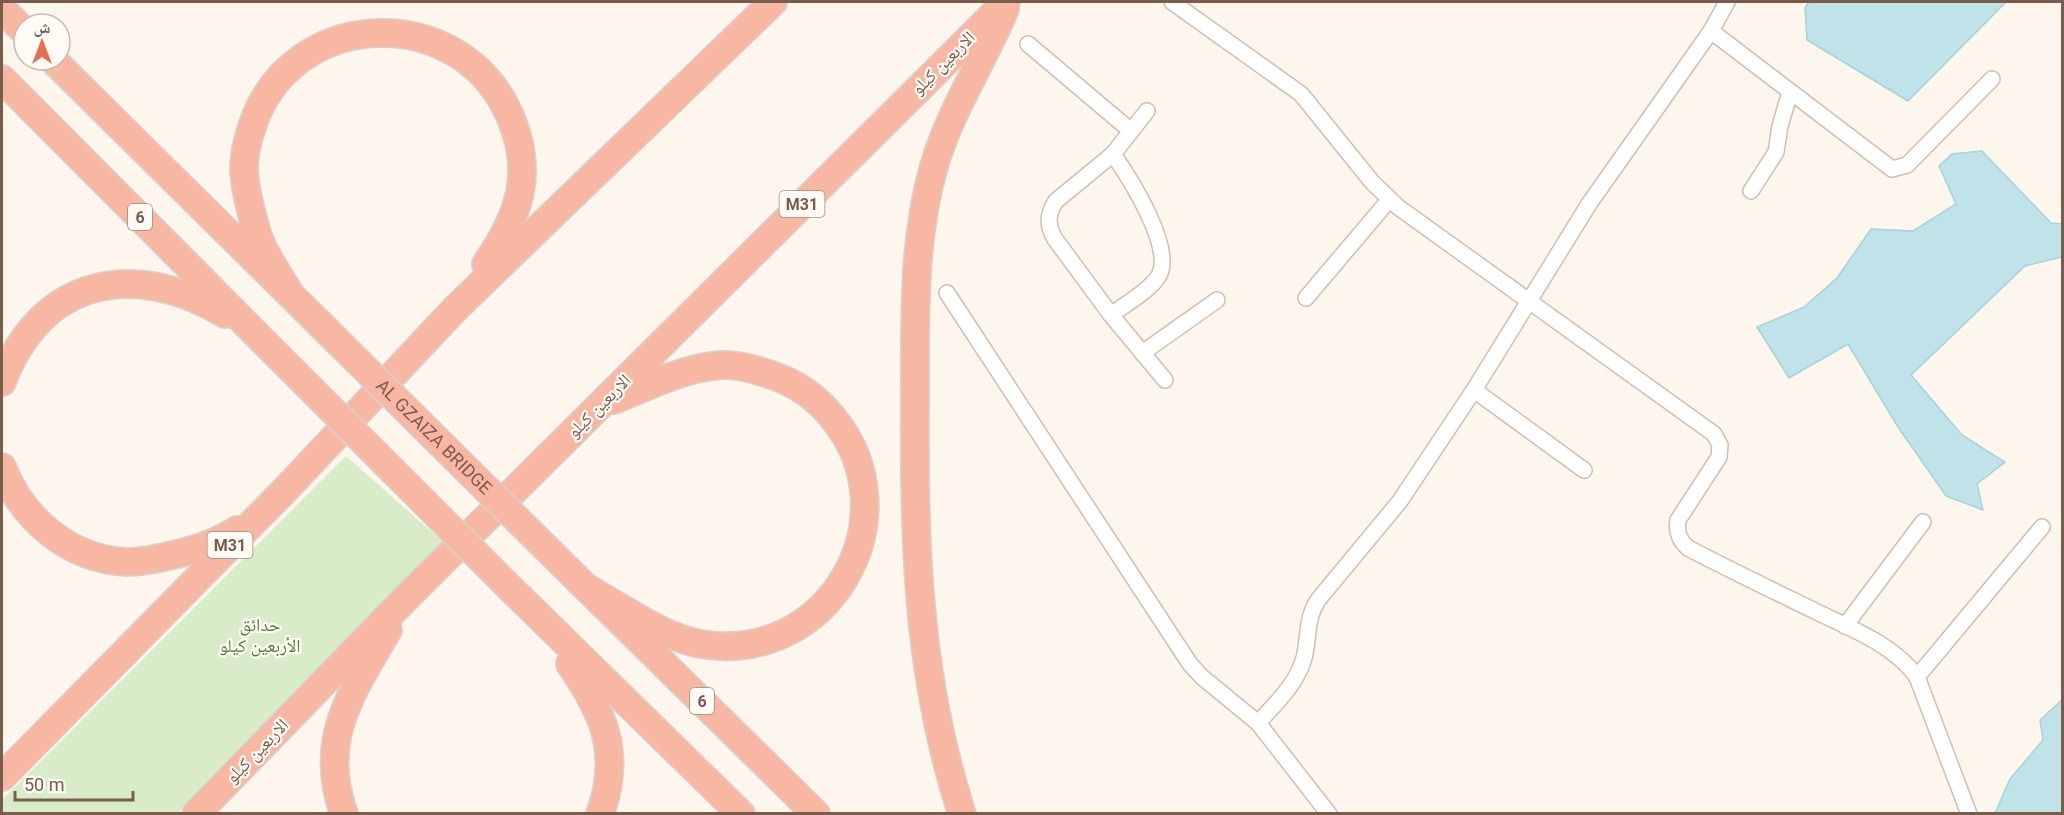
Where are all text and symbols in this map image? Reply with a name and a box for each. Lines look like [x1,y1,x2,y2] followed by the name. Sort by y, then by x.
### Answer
[12,12,72,72] north arrow
[34,18,51,37] text: ش
[907,27,979,99] street label: الاربعين كيلو
[780,191,824,217] road number: M31
[128,204,152,230] road number: 6
[563,370,635,442] street label: الاربعين كيلو
[372,375,497,498] street label: AL GZAIZA BRIDGE
[208,532,252,558] road number: M31
[219,614,301,657] park label: حدائق الأربعين كيلو
[690,688,714,714] road number: 6
[221,714,293,788] street label: الاربعين كيلو
[15,764,134,802] scale bar
[24,774,64,795] text: 50 m

